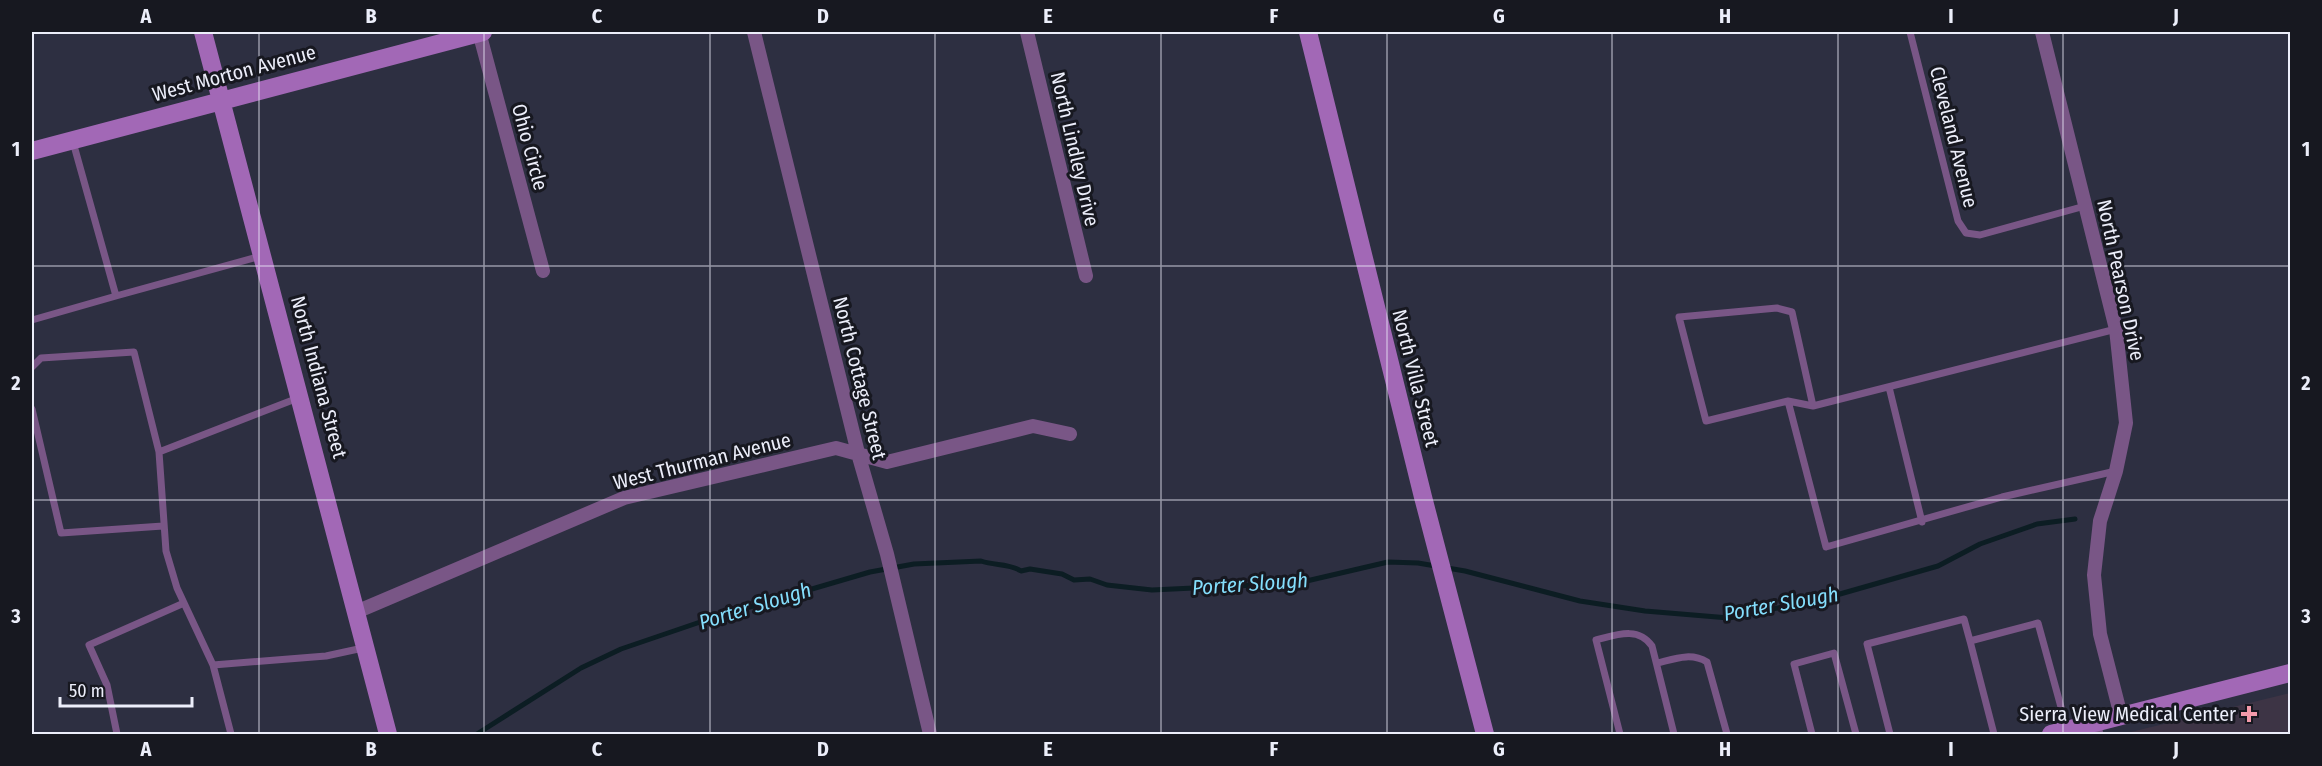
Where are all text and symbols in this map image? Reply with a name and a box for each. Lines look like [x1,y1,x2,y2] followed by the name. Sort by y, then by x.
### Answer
[140,4,153,28] text: A
[365,4,377,28] text: B
[592,4,603,28] text: C
[817,4,829,28] text: D
[1043,4,1053,28] text: E
[1270,4,1279,28] text: F
[1493,4,1505,28] text: G
[1719,4,1731,28] text: H
[1948,4,1954,28] text: I
[2172,4,2179,28] text: J
[150,40,318,106] street label: West Morton Avenue
[1925,64,1983,210] street label: Cleveland Avenue
[1046,70,1104,228] street label: North Lindley Drive
[507,101,553,193] street label: Ohio Circle
[12,137,20,161] text: 1
[2302,137,2310,161] text: 1
[2092,197,2150,363] street label: North Pearson Drive
[286,293,352,461] street label: North Indiana Street
[828,294,892,462] street label: North Cottage Street
[1387,307,1445,450] street label: North Villa Street
[10,371,21,395] text: 2
[2300,371,2311,395] text: 2
[611,427,793,495] street label: West Thurman Avenue
[1191,567,1309,601] water label: Porter Slough
[696,577,814,635] water label: Porter Slough
[1721,581,1841,627] water label: Porter Slough
[10,604,21,628] text: 3
[2300,604,2311,628] text: 3
[60,670,192,708] scale bar
[69,680,105,702] text: 50 m
[2019,702,2236,726] place label: Sierra View Medical Center
[2240,705,2258,723] marker: Sierra View Medical Center
[140,737,153,761] text: A
[365,737,377,761] text: B
[592,737,603,761] text: C
[817,737,829,761] text: D
[1043,737,1053,761] text: E
[1270,737,1279,761] text: F
[1493,737,1505,761] text: G
[1719,737,1731,761] text: H
[1948,737,1954,761] text: I
[2172,737,2179,761] text: J

